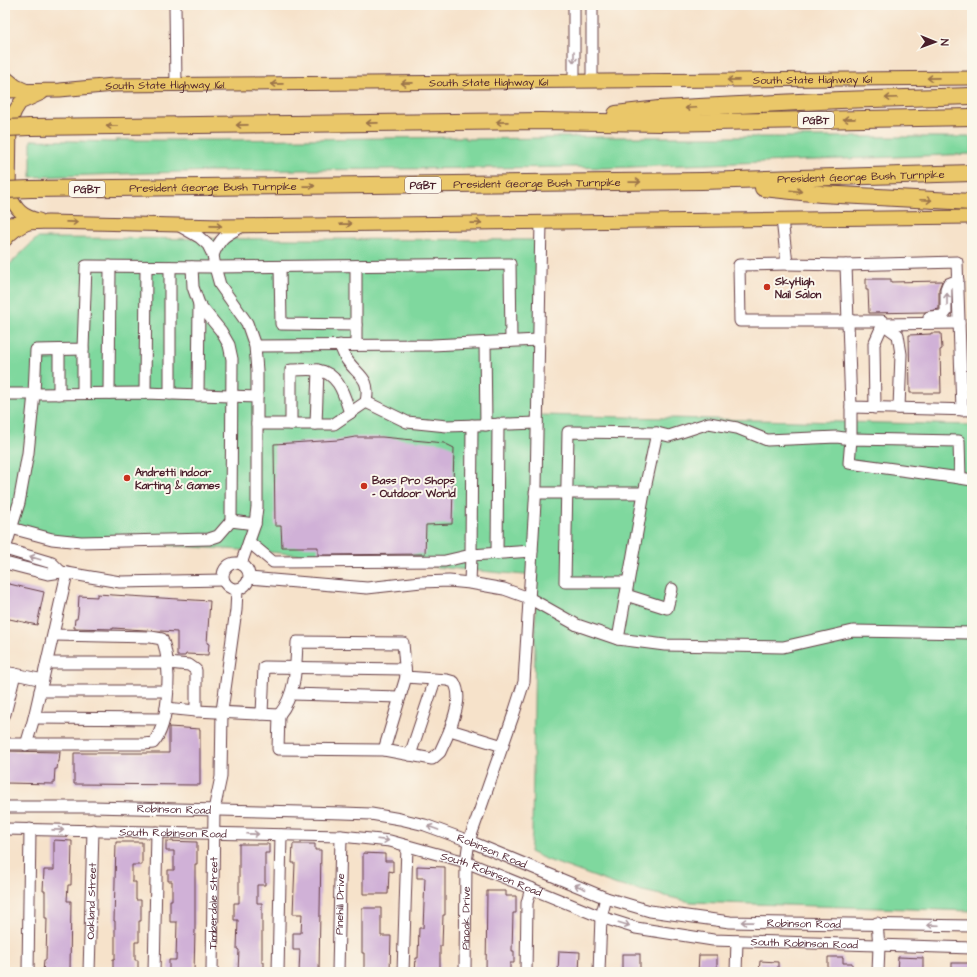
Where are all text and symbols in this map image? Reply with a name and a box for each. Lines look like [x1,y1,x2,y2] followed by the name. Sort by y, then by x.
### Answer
[915,22,955,62] north arrow
[937,39,952,46] text: N
[570,50,578,63] one-way arrow
[753,72,873,88] street label: South State Highway 161
[429,74,549,91] street label: South State Highway 161
[927,74,940,82] one-way arrow
[727,76,740,84] one-way arrow
[104,77,225,94] street label: South State Highway 161
[401,79,414,87] one-way arrow
[271,80,284,88] one-way arrow
[885,94,898,102] one-way arrow
[685,104,698,111] one-way arrow
[798,112,834,128] road number: PGBT
[843,115,856,123] one-way arrow
[496,118,509,126] one-way arrow
[366,119,379,127] one-way arrow
[236,121,249,129] one-way arrow
[106,122,119,130] one-way arrow
[777,167,945,187] street label: President George Bush Turnpike
[453,175,621,192] street label: President George Bush Turnpike
[405,177,441,193] road number: PGBT
[628,178,641,186] one-way arrow
[129,179,297,196] street label: President George Bush Turnpike
[69,181,105,197] road number: PGBT
[302,182,315,190] one-way arrow
[789,188,802,195] one-way arrow
[919,196,932,204] one-way arrow
[65,218,78,226] one-way arrow
[469,219,482,227] one-way arrow
[339,220,352,228] one-way arrow
[209,222,222,229] one-way arrow
[774,274,822,302] place label: SkyHigh Nail Salon
[762,282,772,292] marker: SkyHigh Nail Salon
[943,293,951,306] one-way arrow
[135,465,221,495] place label: Andretti Indoor Karting & Games
[122,473,132,483] marker: Andretti Indoor Karting & Games
[372,473,456,501] place label: Bass Pro Shops - Outdoor World
[359,481,369,491] marker: Bass Pro Shops - Outdoor World
[28,554,41,561] one-way arrow
[137,801,212,818] street label: Robinson Road
[119,824,227,842] street label: South Robinson Road
[428,824,440,832] one-way arrow
[51,826,64,833] one-way arrow
[246,830,259,838] one-way arrow
[455,830,529,872] street label: Robinson Road
[376,836,389,844] one-way arrow
[439,848,545,900] street label: South Robinson Road
[205,856,221,949] street label: Timberdale Street
[83,862,100,940] street label: Oakland Street
[332,873,348,935] street label: Pinehill Drive
[574,883,586,890] one-way arrow
[458,886,474,950] street label: Pinoak Drive
[767,916,842,932] street label: Robinson Road
[741,918,754,926] one-way arrow
[617,921,630,928] one-way arrow
[927,921,940,929] one-way arrow
[750,934,859,952] street label: South Robinson Road

